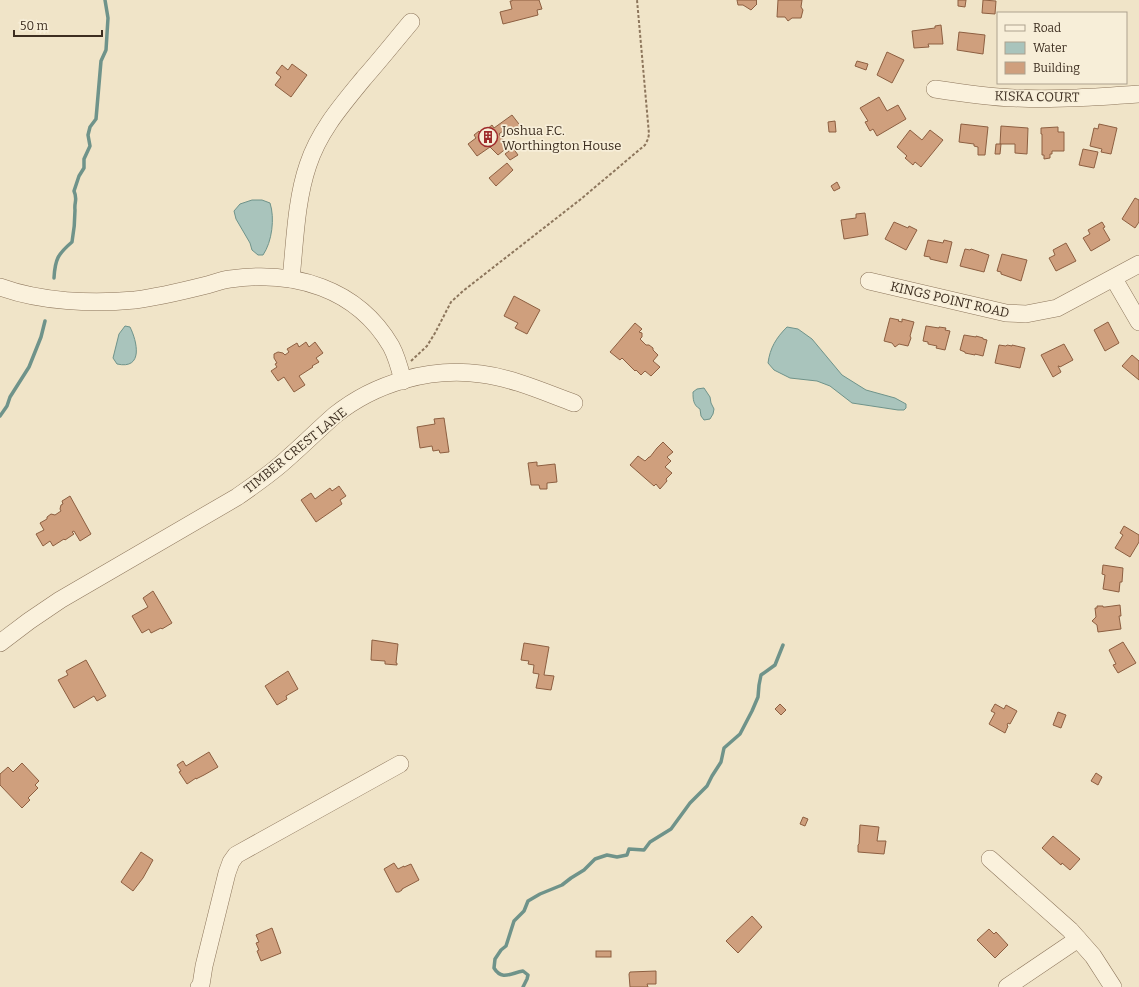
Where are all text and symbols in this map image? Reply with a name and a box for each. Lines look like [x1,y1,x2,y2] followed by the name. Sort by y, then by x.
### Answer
[14,12,102,38] scale bar
[997,12,1127,84] legend
[20,19,49,33] text: 50 m
[1033,21,1061,35] text: Road
[1033,41,1068,55] text: Water
[1033,61,1080,75] text: Building
[994,88,1080,105] street label: KISKA COURT
[501,123,621,153] place label: Joshua F.C. Worthington House
[477,126,499,148] building icon: Joshua F.C. Worthington House
[889,279,1011,320] street label: KINGS POINT ROAD
[241,404,350,496] street label: TIMBER CREST LANE

